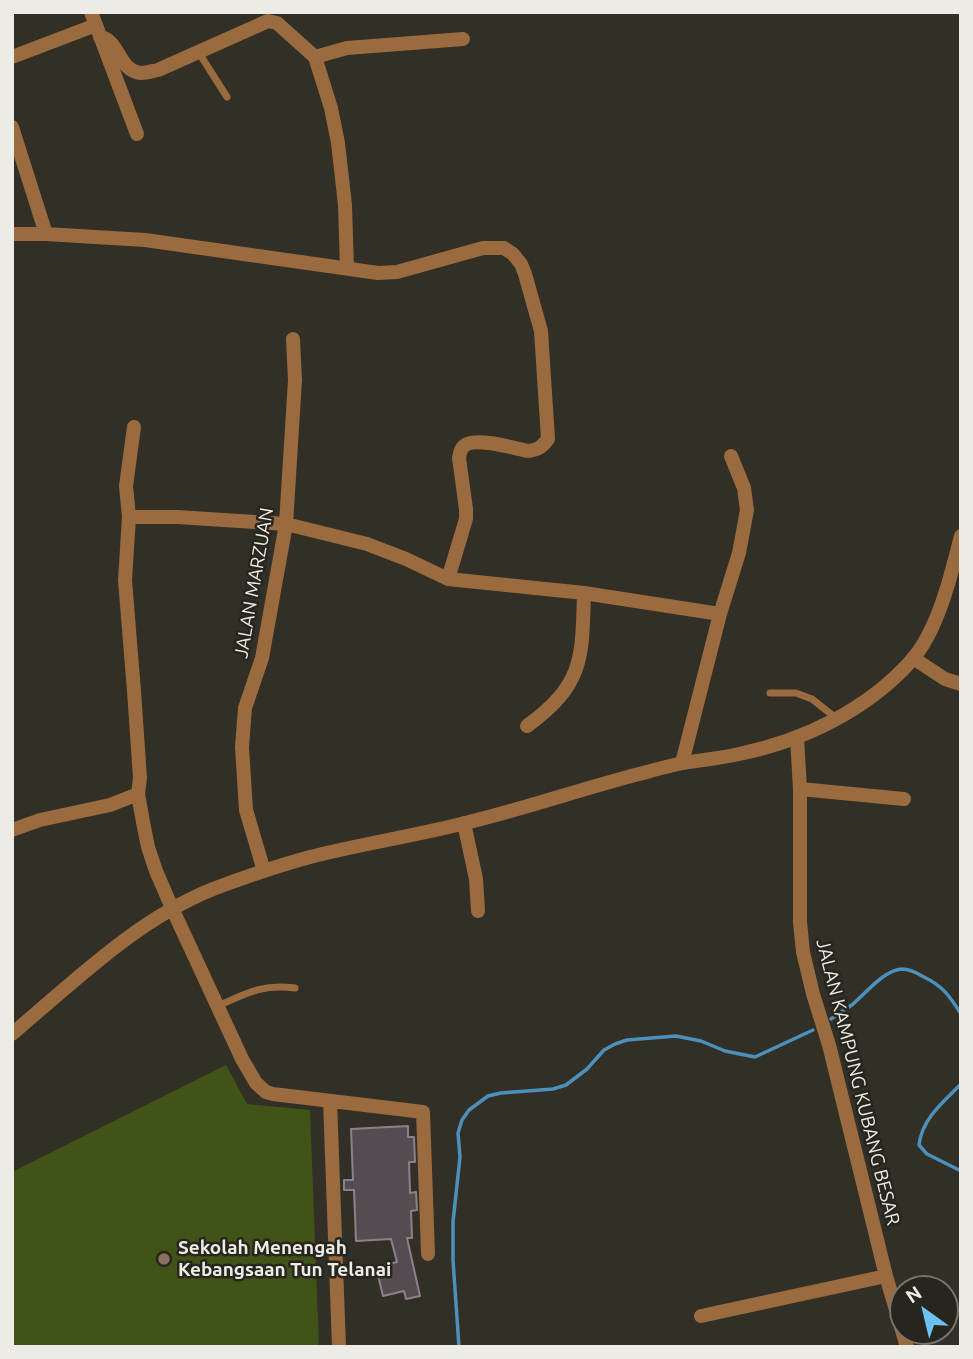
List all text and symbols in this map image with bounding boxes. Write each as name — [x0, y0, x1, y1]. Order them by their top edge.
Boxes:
street label: JALAN MARZUAN — [230, 506, 278, 660]
street label: JALAN KAMPUNG KUBANG BESAR — [811, 936, 905, 1228]
place label: Sekolah Menengah Kebangsaan Tun Telanai — [178, 1237, 391, 1281]
marker: Sekolah Menengah Kebangsaan Tun Telanai — [156, 1251, 172, 1267]
north arrow — [889, 1275, 959, 1345]
text: N — [901, 1281, 925, 1307]

